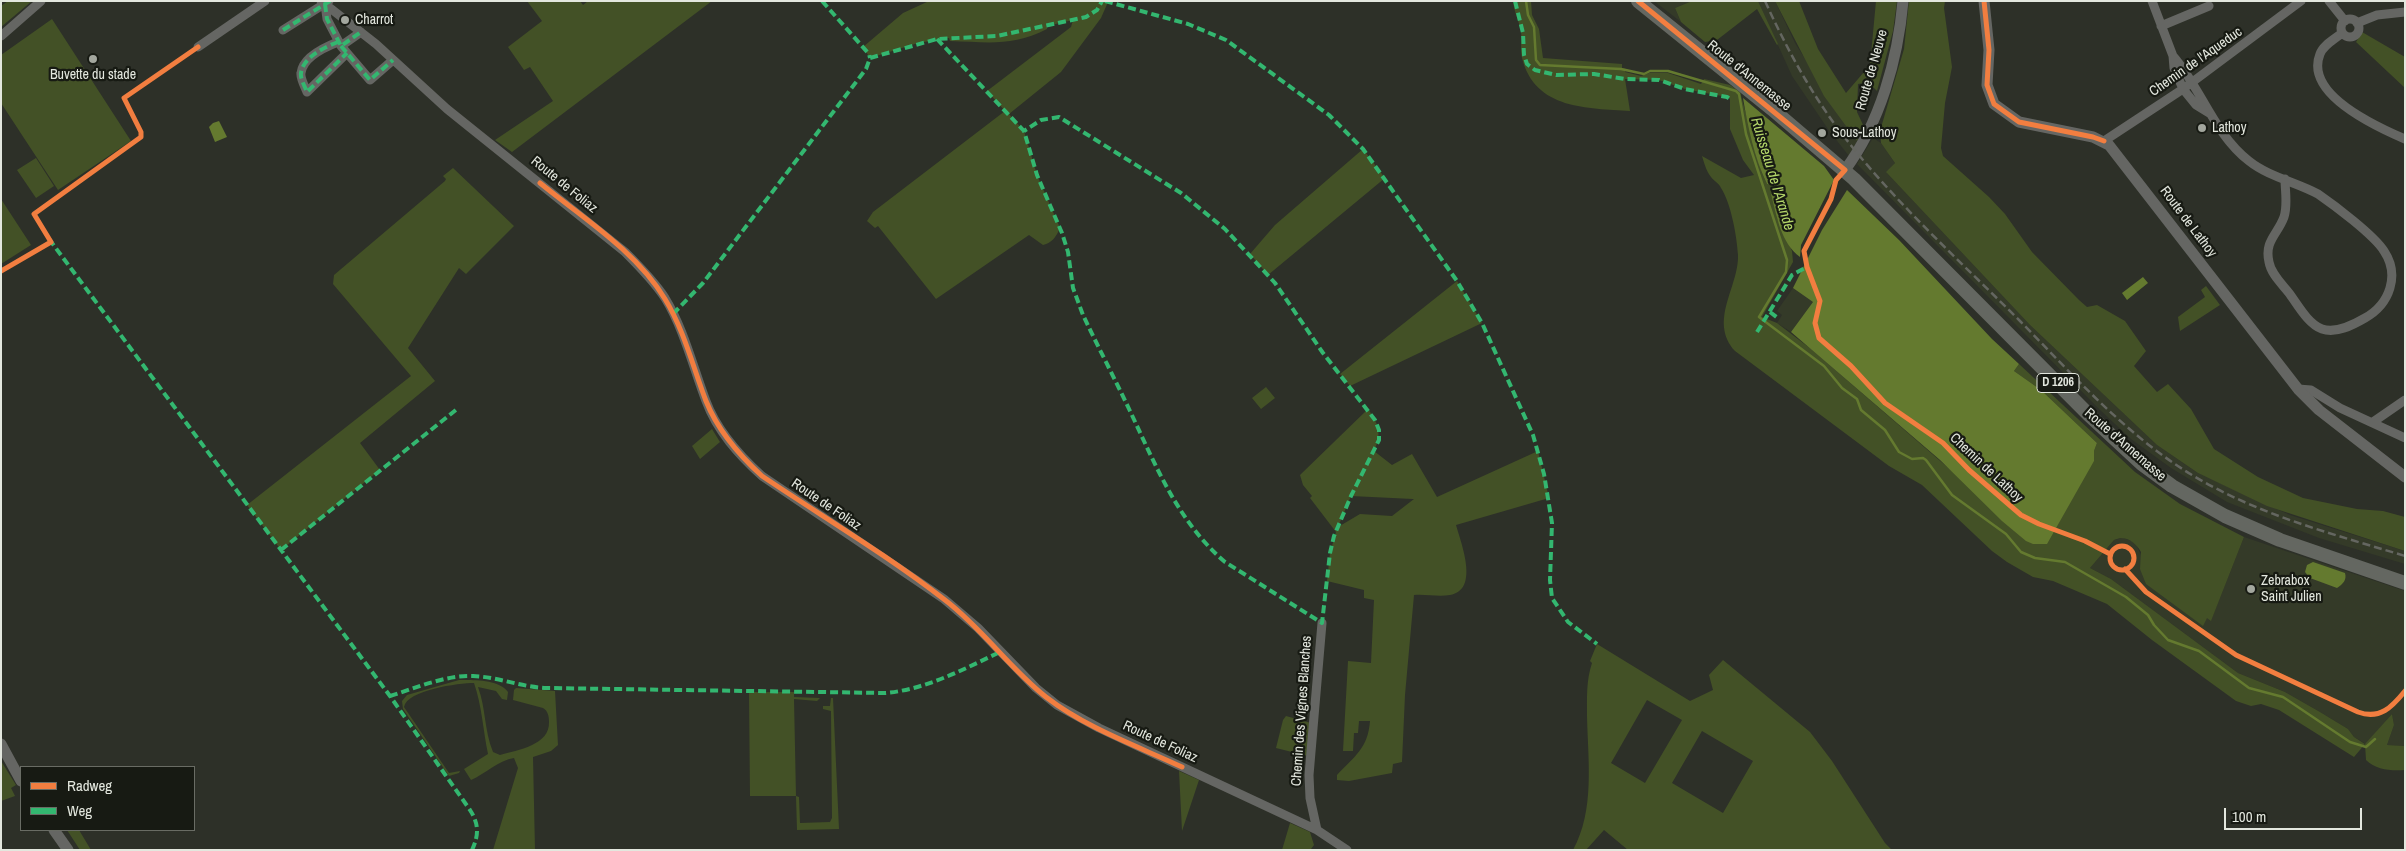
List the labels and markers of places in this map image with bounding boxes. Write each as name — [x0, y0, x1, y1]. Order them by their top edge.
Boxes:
place label: Charrot — [355, 12, 393, 28]
marker: Charrot — [339, 14, 351, 26]
marker: Buvette du stade — [87, 53, 99, 65]
place label: Buvette du stade — [50, 67, 136, 83]
place label: Lathoy — [2212, 120, 2246, 136]
marker: Lathoy — [2196, 122, 2208, 134]
place label: Sous-Lathoy — [1832, 125, 1896, 141]
marker: Sous-Lathoy — [1816, 127, 1828, 139]
place label: Zebrabox Saint Julien — [2261, 573, 2322, 606]
marker: Zebrabox Saint Julien — [2245, 583, 2257, 595]

